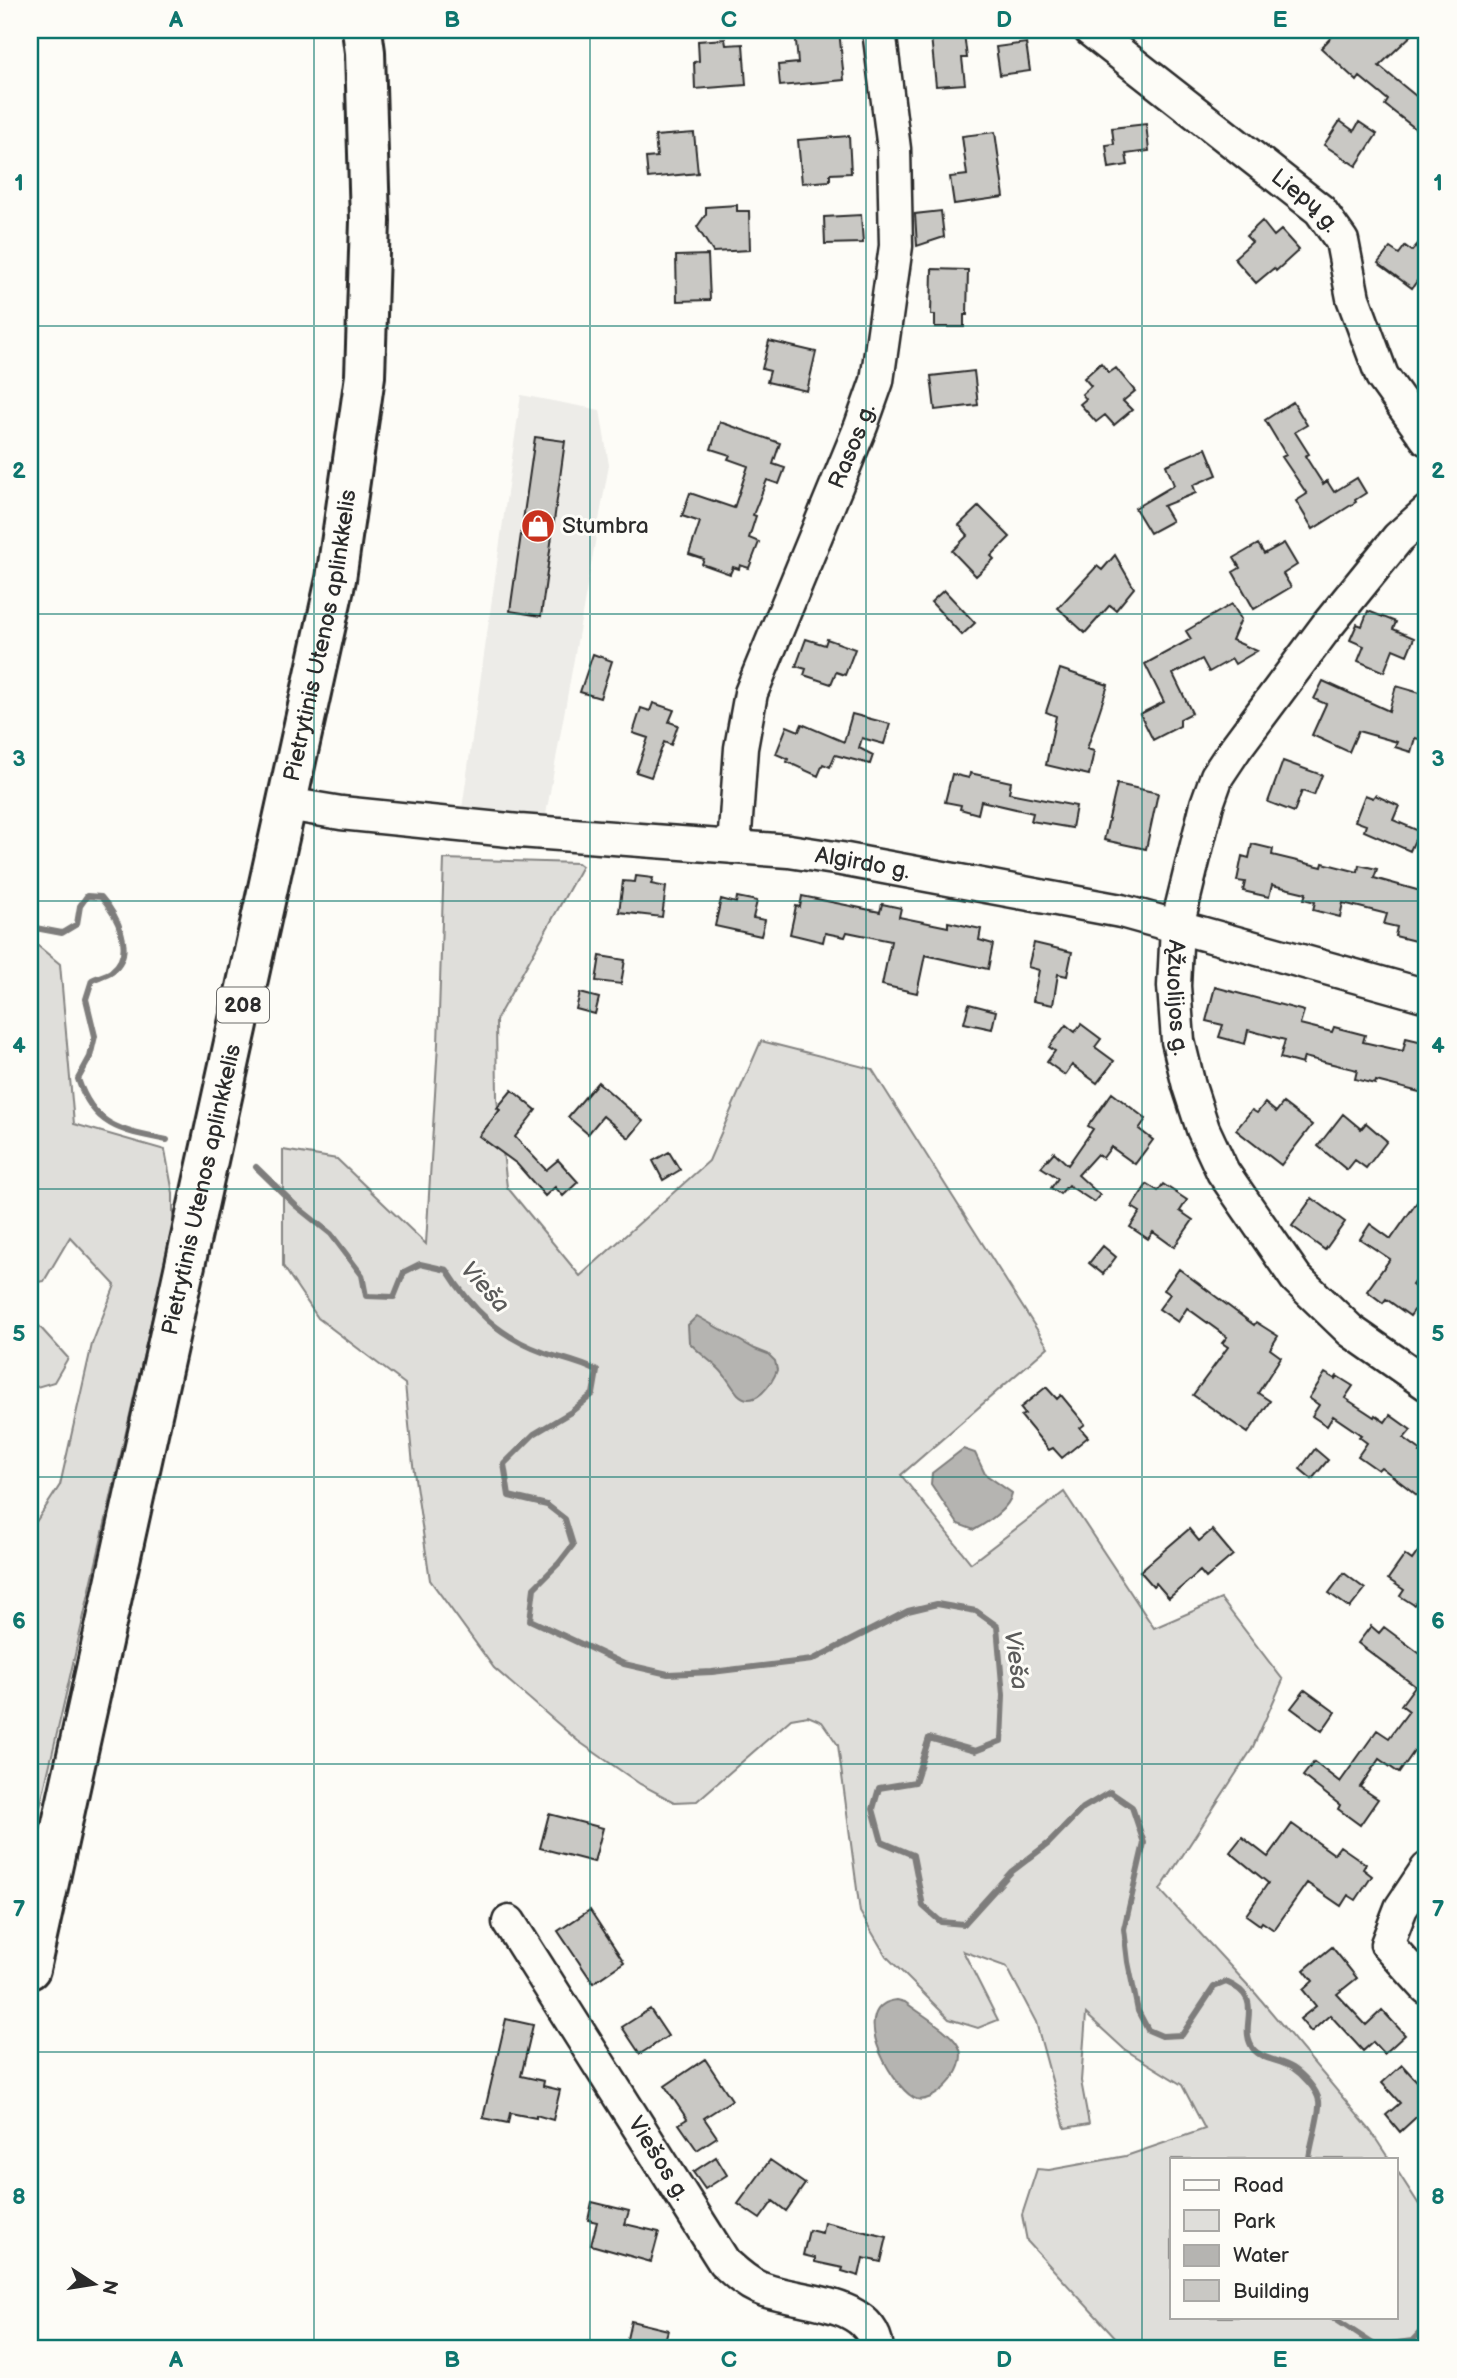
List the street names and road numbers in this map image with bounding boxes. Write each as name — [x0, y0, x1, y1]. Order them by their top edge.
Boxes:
street label: Liepų g. — [1265, 163, 1346, 238]
street label: Rasos g. — [823, 400, 882, 493]
street label: Pietrytinis Utenos aplinkkelis — [278, 488, 363, 784]
street label: Algirdo g. — [813, 841, 912, 886]
street label: Ąžuolijos g. — [1160, 939, 1195, 1058]
road number: 208 — [217, 988, 269, 1023]
street label: Pietrytinis Utenos aplinkkelis — [156, 1042, 247, 1338]
street label: Viešos g. — [622, 2111, 696, 2206]

